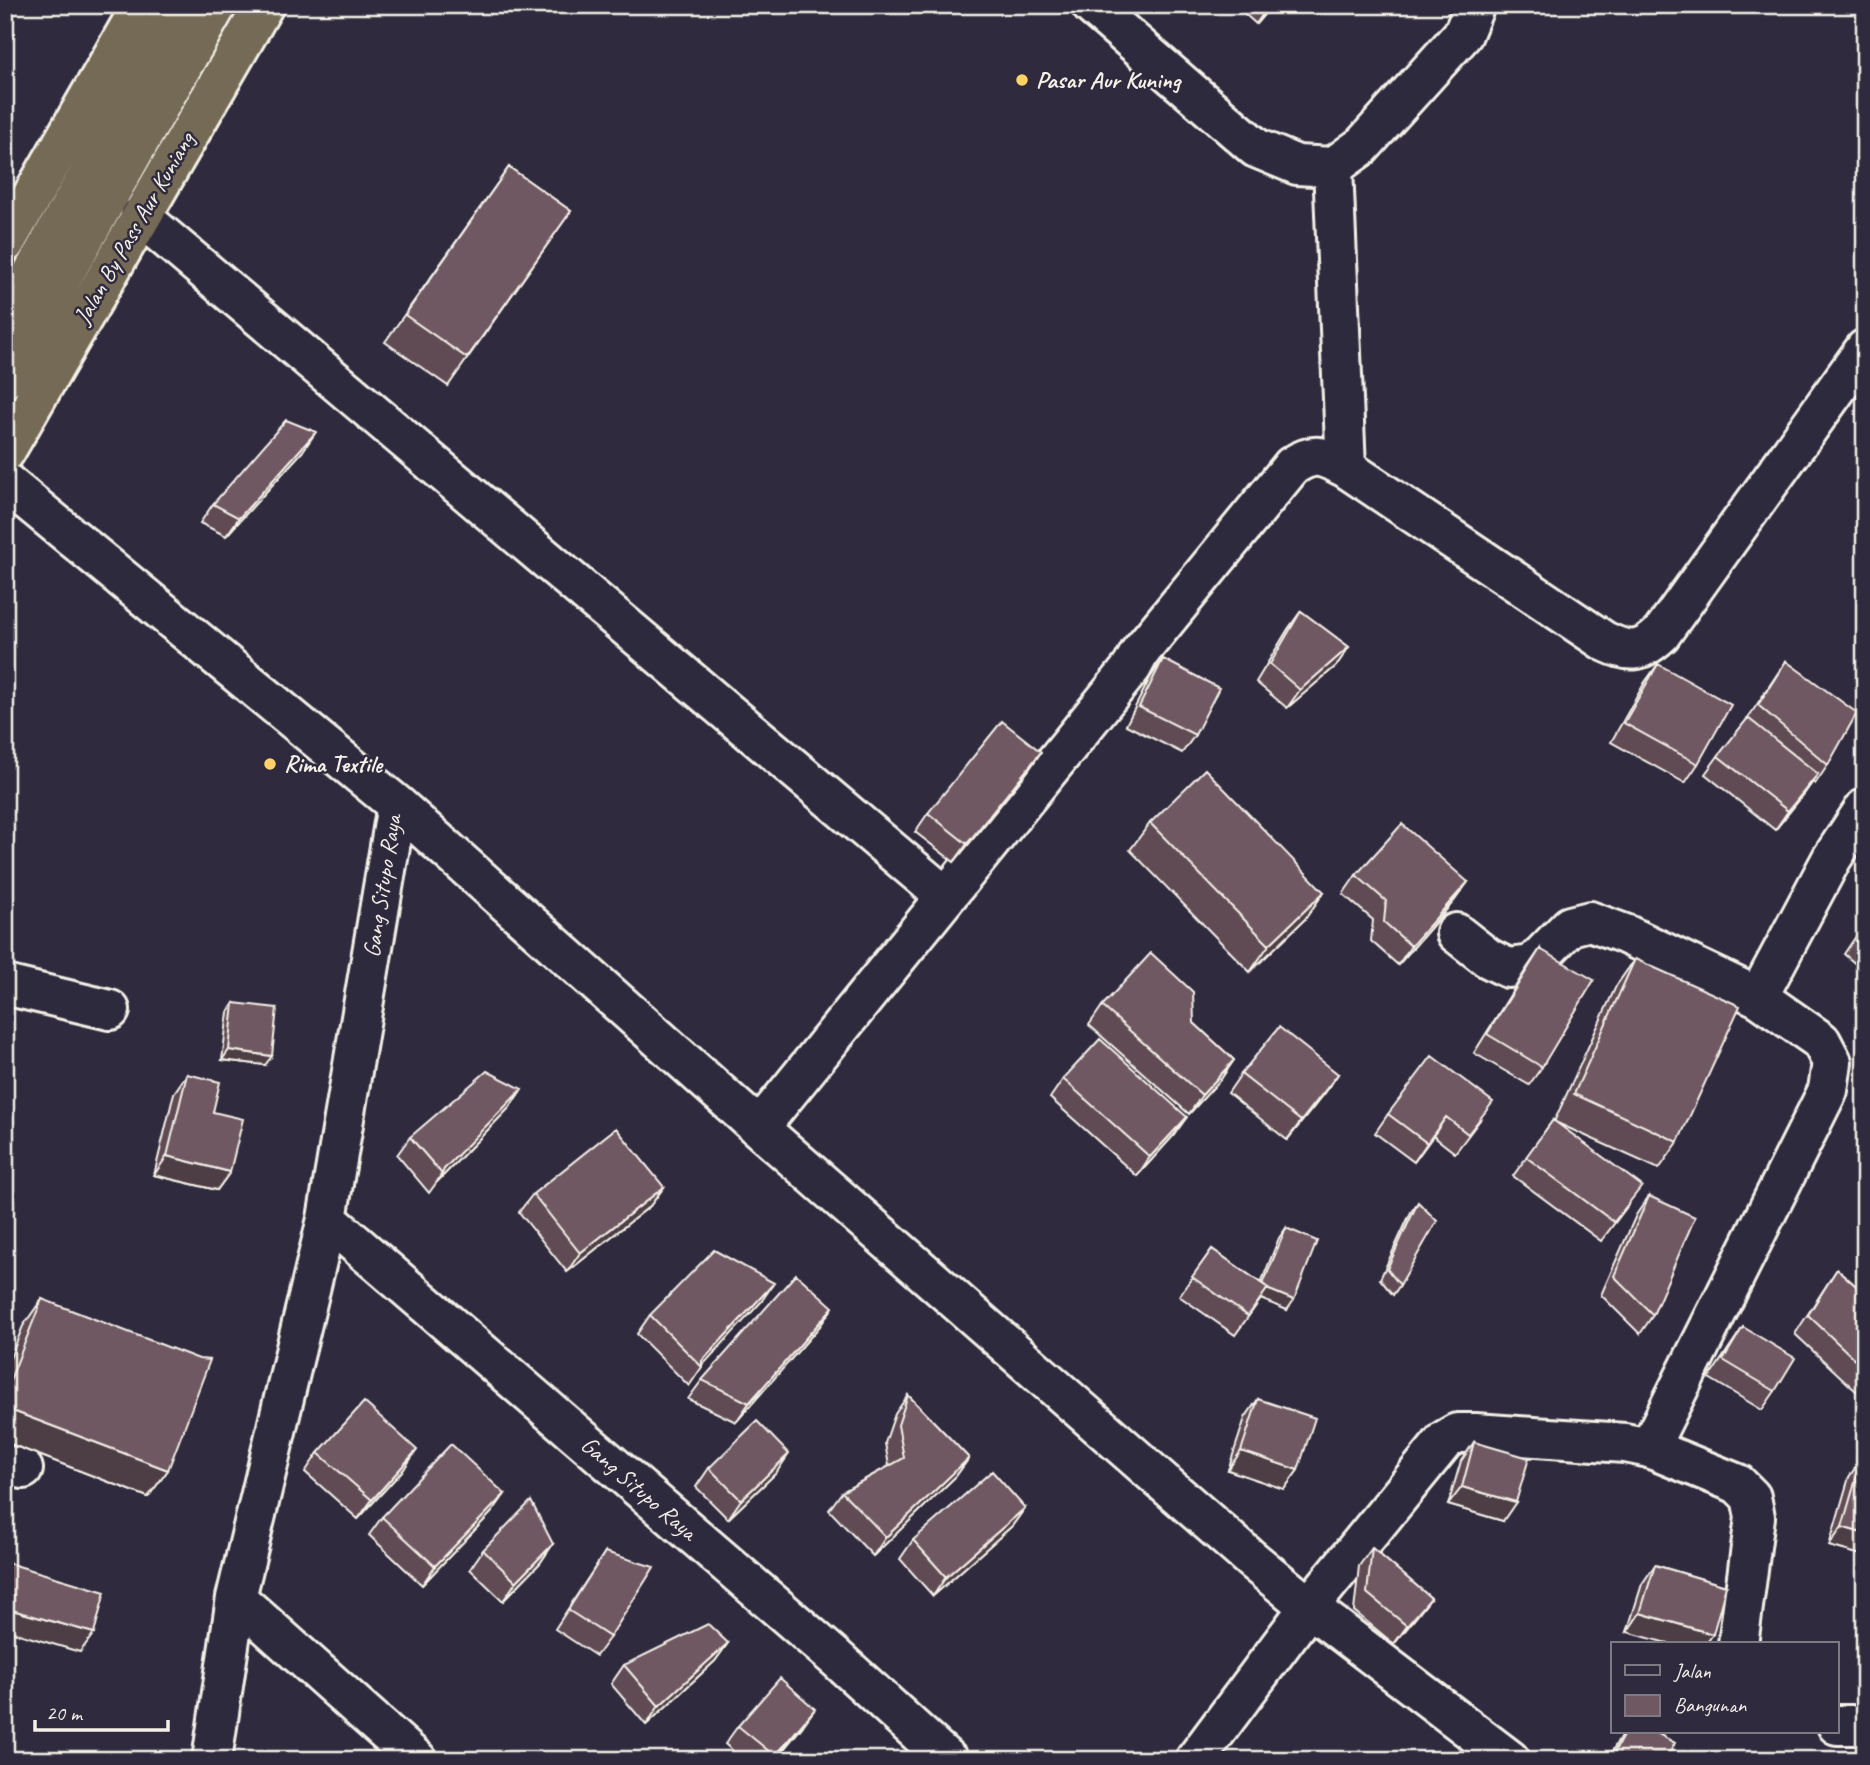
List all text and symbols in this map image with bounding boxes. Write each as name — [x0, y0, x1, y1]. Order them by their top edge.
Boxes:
place label: Pasar Aur Kuning — [1036, 65, 1183, 95]
marker: Pasar Aur Kuning — [1014, 72, 1030, 88]
street label: Jalan By Pass Aur Kuniang — [66, 126, 202, 330]
place label: Rima Textile — [284, 749, 384, 779]
marker: Rima Textile — [262, 756, 278, 772]
street label: Gang Situpo Raya — [356, 810, 408, 959]
street label: Gang Situpo Raya — [575, 1429, 705, 1548]
legend — [1611, 1642, 1839, 1734]
text: Jalan — [1673, 1658, 1711, 1684]
scale bar — [35, 1688, 168, 1732]
text: Bangunan — [1674, 1692, 1747, 1718]
text: 20 m — [46, 1700, 84, 1726]

